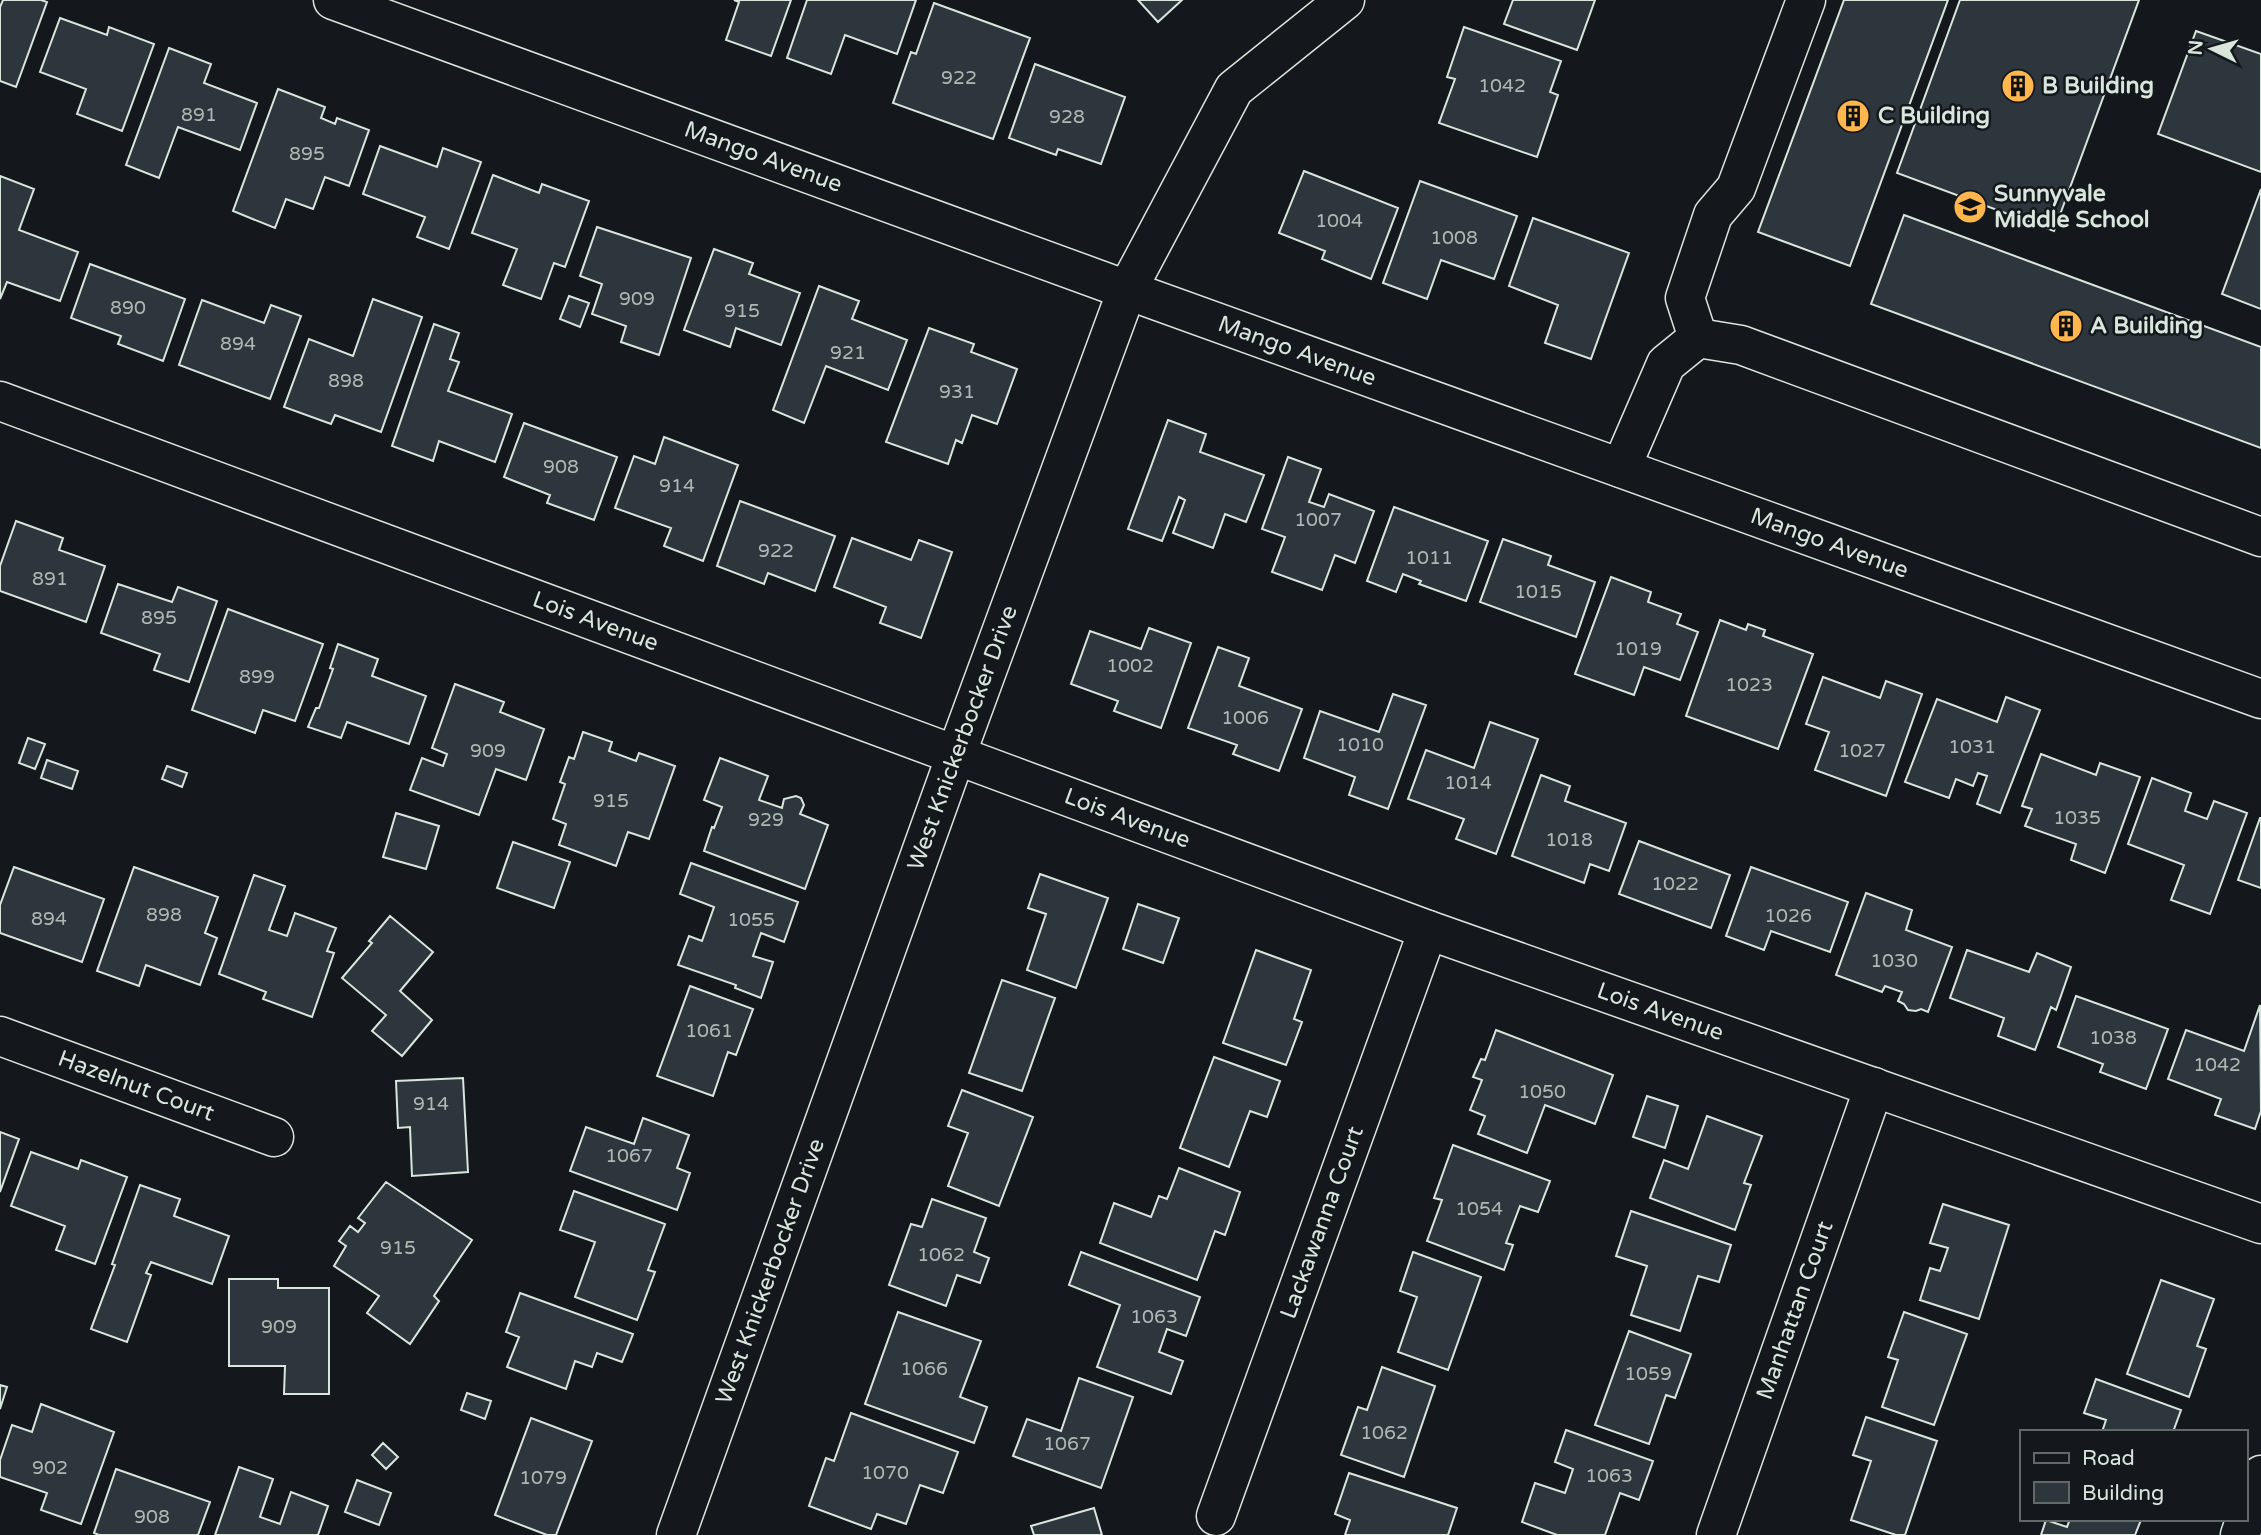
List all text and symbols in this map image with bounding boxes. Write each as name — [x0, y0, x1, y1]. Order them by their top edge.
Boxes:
north arrow — [2177, 14, 2247, 84]
text: N — [2184, 39, 2208, 56]
house number: 922 — [941, 67, 977, 89]
building icon: B Building — [1999, 67, 2037, 105]
place label: B Building — [2042, 72, 2154, 100]
house number: 1042 — [1478, 75, 1526, 97]
building icon: C Building — [1834, 97, 1872, 135]
place label: C Building — [1878, 102, 1990, 130]
house number: 891 — [181, 104, 217, 126]
house number: 928 — [1049, 106, 1085, 128]
street label: Mango Avenue — [680, 115, 846, 199]
house number: 895 — [289, 143, 325, 165]
place label: Sunnyvale Middle School — [1994, 180, 2150, 234]
school or university icon: Sunnyvale Middle School — [1951, 188, 1989, 226]
house number: 1004 — [1315, 210, 1363, 232]
house number: 1008 — [1430, 227, 1478, 249]
house number: 909 — [619, 288, 655, 310]
house number: 890 — [110, 297, 146, 319]
house number: 915 — [724, 300, 760, 322]
building icon: A Building — [2047, 307, 2085, 345]
street label: Mango Avenue — [1214, 310, 1380, 393]
place label: A Building — [2090, 312, 2203, 340]
house number: 894 — [220, 333, 256, 355]
house number: 921 — [830, 342, 866, 364]
house number: 898 — [328, 370, 364, 392]
house number: 931 — [939, 381, 975, 403]
house number: 908 — [543, 456, 579, 478]
house number: 914 — [659, 475, 695, 497]
street label: Mango Avenue — [1747, 502, 1912, 585]
house number: 1007 — [1294, 509, 1342, 531]
house number: 922 — [758, 540, 794, 562]
house number: 1011 — [1405, 547, 1453, 569]
house number: 891 — [32, 568, 68, 590]
house number: 1015 — [1514, 581, 1562, 603]
street label: Lois Avenue — [529, 585, 662, 658]
street label: West Knickerbocker Drive — [902, 602, 1024, 874]
house number: 895 — [141, 607, 177, 629]
house number: 1019 — [1614, 638, 1662, 660]
house number: 1002 — [1106, 655, 1154, 677]
house number: 899 — [239, 666, 275, 688]
house number: 1023 — [1725, 674, 1773, 696]
house number: 1006 — [1221, 707, 1269, 729]
house number: 1010 — [1336, 734, 1384, 756]
house number: 1031 — [1948, 736, 1996, 758]
house number: 909 — [470, 740, 506, 762]
house number: 1027 — [1838, 740, 1886, 762]
house number: 1014 — [1444, 772, 1492, 794]
street label: Lois Avenue — [1060, 782, 1194, 855]
house number: 915 — [593, 790, 629, 812]
house number: 1035 — [2053, 807, 2101, 829]
house number: 929 — [748, 809, 784, 831]
house number: 1018 — [1545, 829, 1593, 851]
house number: 1022 — [1651, 873, 1699, 895]
house number: 898 — [146, 904, 182, 926]
house number: 1026 — [1764, 905, 1812, 927]
house number: 894 — [31, 908, 67, 930]
house number: 1055 — [727, 909, 775, 931]
house number: 1030 — [1870, 950, 1918, 972]
street label: Lois Avenue — [1593, 977, 1727, 1047]
house number: 1061 — [685, 1020, 733, 1042]
house number: 1038 — [2089, 1027, 2137, 1049]
street label: Hazelnut Court — [54, 1045, 218, 1128]
house number: 1042 — [2193, 1054, 2241, 1076]
house number: 1050 — [1518, 1081, 1566, 1103]
house number: 914 — [413, 1093, 449, 1115]
street label: Lackawanna Court — [1274, 1122, 1370, 1323]
street label: West Knickerbocker Drive — [710, 1135, 831, 1408]
house number: 1067 — [605, 1145, 653, 1167]
house number: 1054 — [1455, 1198, 1503, 1220]
street label: Manhattan Court — [1751, 1217, 1840, 1404]
house number: 915 — [380, 1237, 416, 1259]
house number: 1062 — [917, 1244, 965, 1266]
house number: 1063 — [1130, 1306, 1178, 1328]
house number: 909 — [261, 1316, 297, 1338]
house number: 1066 — [900, 1358, 948, 1380]
house number: 1059 — [1624, 1363, 1672, 1385]
house number: 1062 — [1360, 1422, 1408, 1444]
legend — [2020, 1430, 2247, 1521]
house number: 1067 — [1043, 1433, 1091, 1455]
text: Road — [2082, 1446, 2135, 1471]
house number: 902 — [32, 1457, 68, 1479]
house number: 1070 — [861, 1462, 909, 1484]
house number: 1063 — [1585, 1465, 1633, 1487]
house number: 1079 — [519, 1467, 567, 1489]
text: Building — [2082, 1481, 2164, 1506]
house number: 908 — [134, 1506, 170, 1528]

